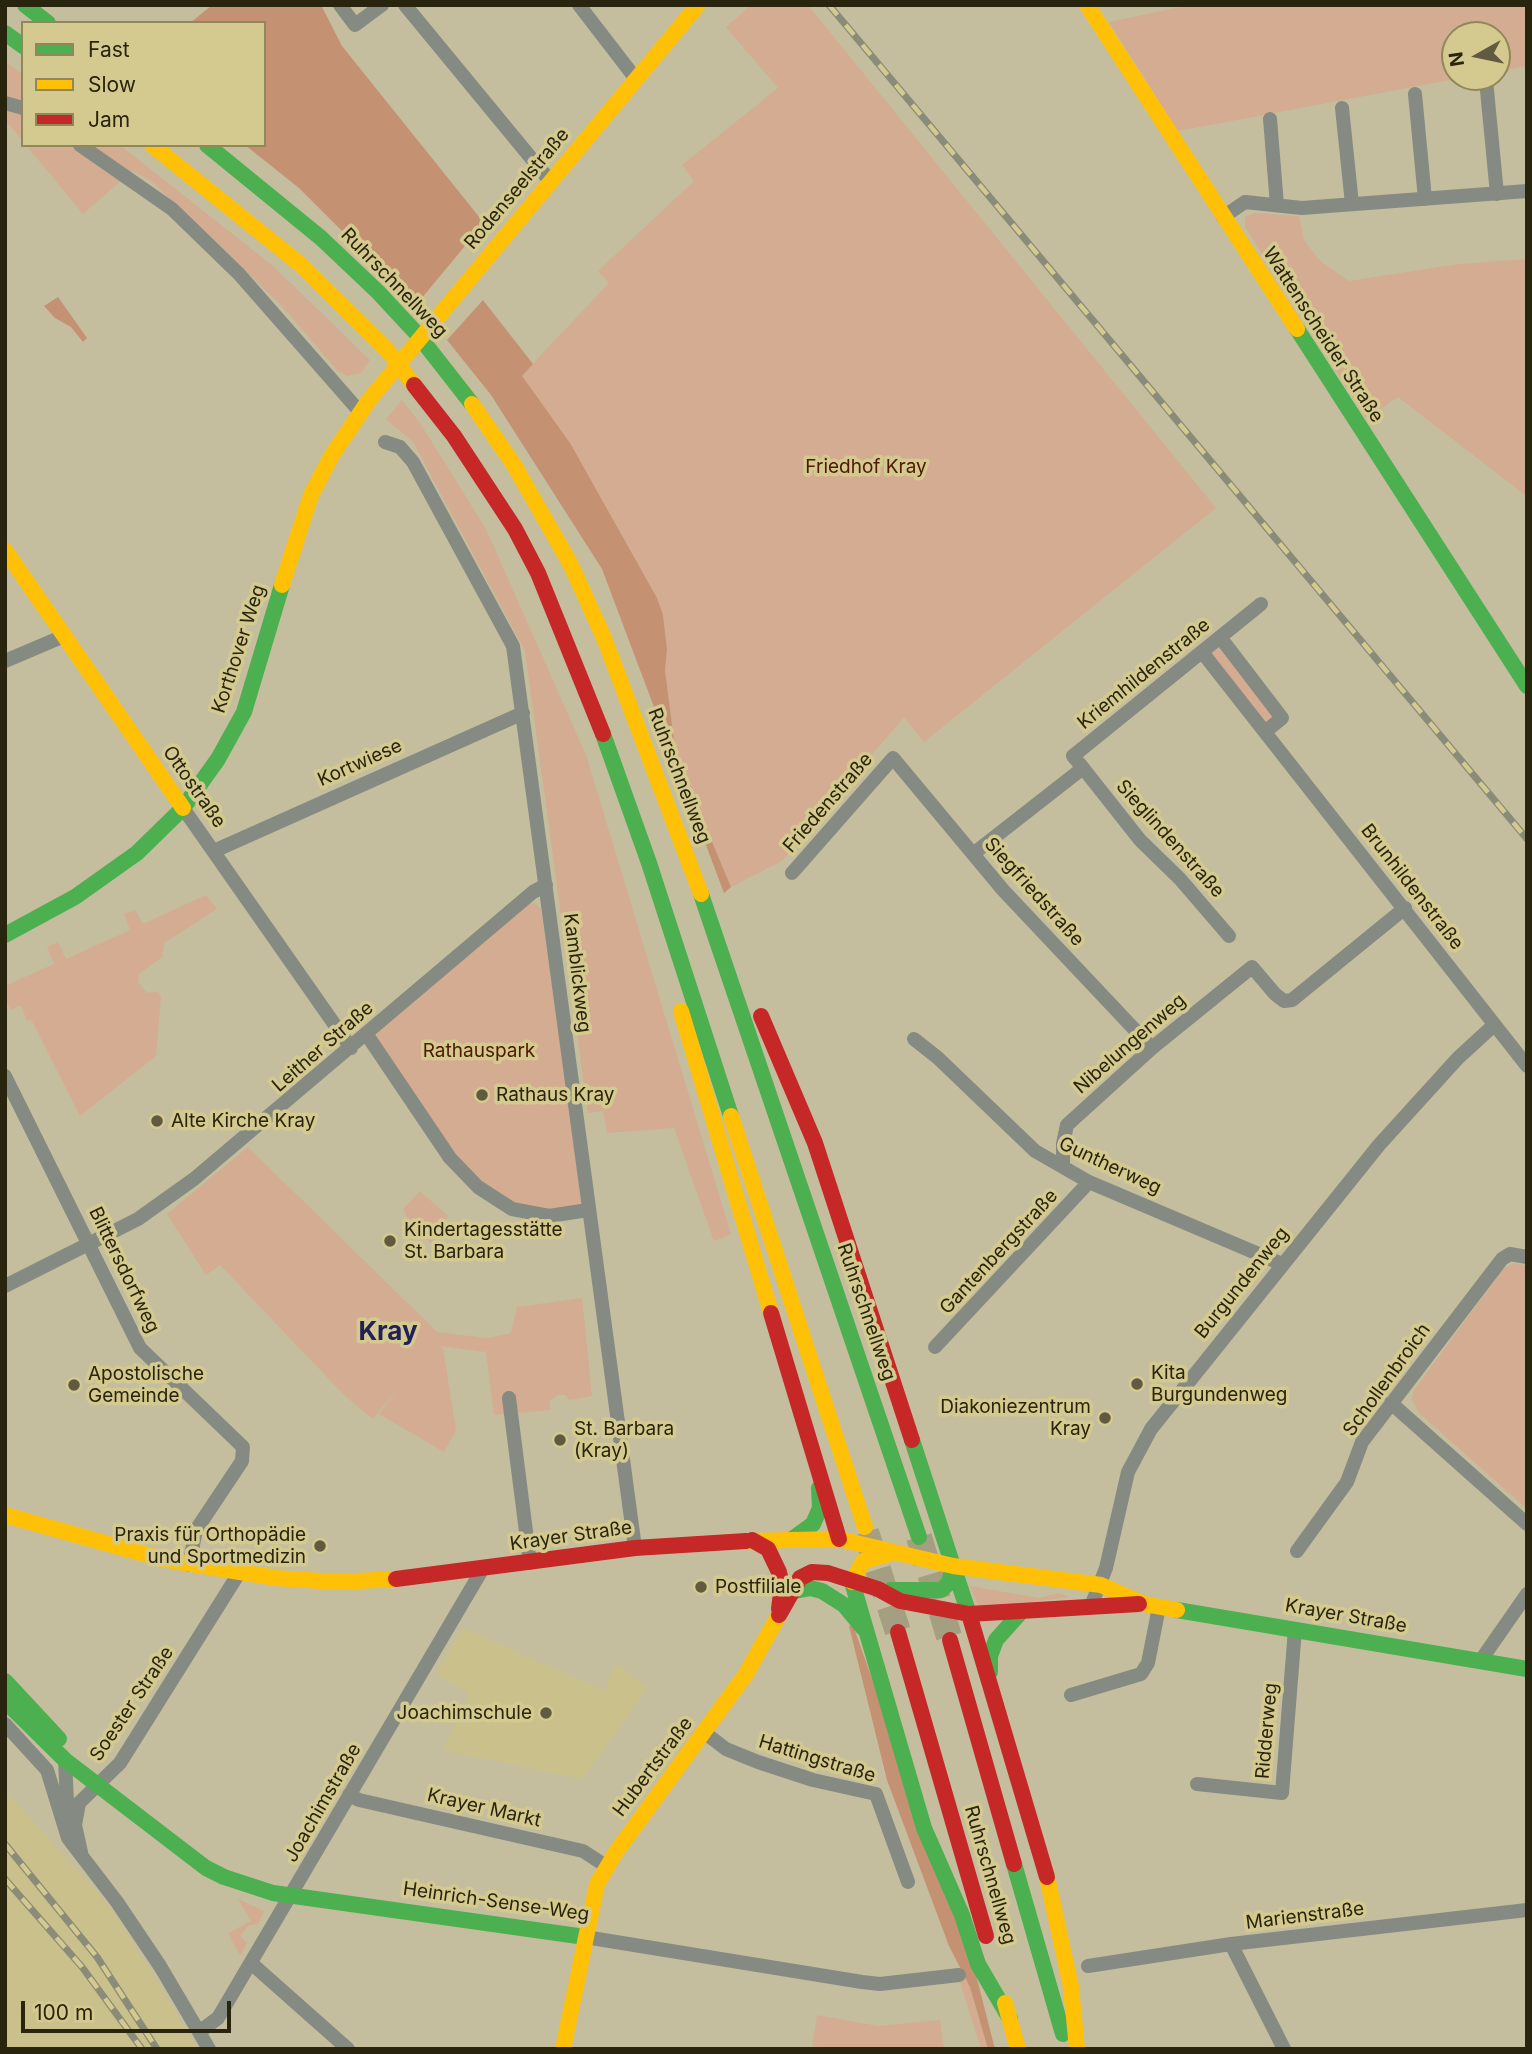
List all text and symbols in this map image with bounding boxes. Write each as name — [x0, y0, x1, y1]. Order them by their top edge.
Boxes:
legend — [21, 21, 266, 147]
north arrow — [1441, 21, 1511, 91]
text: Fast — [88, 37, 130, 62]
text: N — [1444, 50, 1469, 68]
text: Slow — [88, 72, 136, 97]
text: Jam — [88, 107, 130, 132]
street label: Rodenseelstraße — [460, 124, 574, 254]
street label: Ruhrschnellweg — [336, 224, 452, 342]
street label: Wattenscheider Straße — [1258, 243, 1388, 427]
park label: Friedhof Kray — [805, 456, 927, 478]
street label: Korthover Weg — [208, 582, 270, 716]
street label: Kriemhildenstraße — [1073, 614, 1215, 734]
street label: Ruhrschnellweg — [643, 705, 715, 847]
street label: Kortwiese — [314, 734, 406, 792]
street label: Ottostraße — [158, 742, 230, 832]
street label: Friedenstraße — [779, 749, 877, 857]
street label: Sieglindenstraße — [1111, 775, 1229, 903]
street label: Brunhildenstraße — [1356, 820, 1468, 954]
street label: Siegfriedstraße — [979, 833, 1089, 951]
street label: Kamblickweg — [558, 912, 596, 1034]
street label: Nibelungenweg — [1069, 989, 1191, 1099]
street label: Leither Straße — [268, 997, 378, 1097]
park label: Rathauspark — [423, 1040, 535, 1062]
place label: Rathaus Kray — [496, 1084, 615, 1106]
marker: Rathaus Kray — [474, 1087, 490, 1103]
place label: Alte Kirche Kray — [171, 1110, 315, 1132]
marker: Alte Kirche Kray — [149, 1113, 165, 1129]
street label: Guntherweg — [1055, 1132, 1165, 1200]
street label: Gantenbergstraße — [935, 1185, 1063, 1319]
street label: Blittersdorfweg — [84, 1203, 164, 1337]
place label: Kindertagesstätte St. Barbara — [404, 1219, 563, 1263]
street label: Burgundenweg — [1190, 1223, 1294, 1343]
marker: Kindertagesstätte St. Barbara — [382, 1233, 398, 1249]
street label: Ruhrschnellweg — [832, 1240, 900, 1384]
district label: Kray — [358, 1316, 418, 1348]
street label: Schollenbroich — [1338, 1319, 1436, 1441]
place label: Kita Burgundenweg — [1151, 1362, 1287, 1406]
place label: Apostolische Gemeinde — [88, 1363, 204, 1407]
marker: Kita Burgundenweg — [1129, 1376, 1145, 1392]
marker: Apostolische Gemeinde — [66, 1377, 82, 1393]
place label: Diakoniezentrum Kray — [940, 1396, 1091, 1440]
marker: Diakoniezentrum Kray — [1097, 1410, 1113, 1426]
place label: St. Barbara (Kray) — [574, 1418, 674, 1462]
marker: St. Barbara (Kray) — [552, 1432, 568, 1448]
street label: Krayer Straße — [508, 1516, 634, 1556]
place label: Praxis für Orthopädie und Sportmedizin — [114, 1524, 306, 1568]
marker: Praxis für Orthopädie und Sportmedizin — [312, 1538, 328, 1554]
place label: Postfiliale — [715, 1576, 801, 1598]
marker: Postfiliale — [693, 1579, 709, 1595]
street label: Krayer Straße — [1283, 1594, 1409, 1638]
street label: Soester Straße — [85, 1642, 179, 1766]
street label: Ridderweg — [1251, 1682, 1283, 1780]
place label: Joachimschule — [397, 1702, 532, 1724]
marker: Joachimschule — [538, 1705, 554, 1721]
street label: Hubertstraße — [608, 1713, 698, 1821]
street label: Hattingstraße — [756, 1730, 878, 1788]
street label: Joachimstraße — [280, 1740, 366, 1866]
street label: Krayer Markt — [425, 1784, 543, 1832]
street label: Ruhrschnellweg — [959, 1803, 1021, 1947]
street label: Heinrich-Sense-Weg — [401, 1878, 591, 1926]
street label: Marienstraße — [1245, 1897, 1365, 1935]
scale bar — [24, 1988, 234, 2032]
text: 100 m — [34, 2000, 93, 2025]

